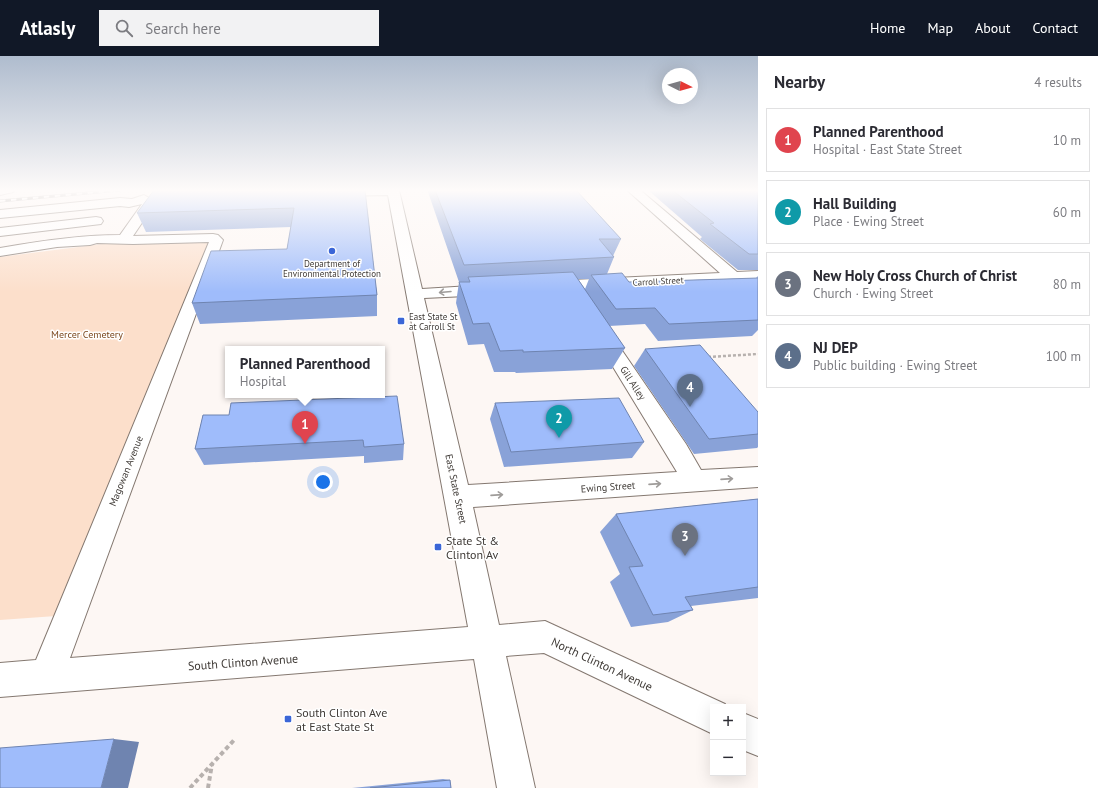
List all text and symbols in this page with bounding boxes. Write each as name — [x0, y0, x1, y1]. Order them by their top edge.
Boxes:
search box — [99, 10, 379, 46]
text: Atlasly — [20, 16, 75, 40]
icon: search — [113, 17, 135, 39]
text: Search here — [145, 19, 221, 38]
text: Home — [870, 19, 905, 37]
text: Map — [927, 19, 953, 37]
text: About — [975, 19, 1011, 37]
text: Contact — [1033, 19, 1078, 37]
north arrow — [662, 68, 698, 104]
text: Nearby — [774, 71, 825, 93]
text: 4 results — [1034, 74, 1082, 91]
text: Planned Parenthood — [813, 122, 944, 141]
text: 1 — [784, 132, 792, 149]
text: 10 m — [1053, 132, 1081, 149]
text: Hospital · East State Street — [813, 141, 962, 158]
text: Hall Building — [813, 194, 897, 213]
text: 2 — [784, 204, 792, 221]
text: 60 m — [1053, 204, 1081, 221]
text: Place · Ewing Street — [813, 213, 924, 230]
marker: Department of Environmental Protection — [327, 246, 337, 256]
place label: Department of Environmental Protection — [283, 258, 381, 279]
text: New Holy Cross Church of Christ — [813, 266, 1017, 285]
street label: Carroll Street — [632, 274, 684, 288]
text: 3 — [784, 276, 792, 293]
text: 80 m — [1053, 276, 1081, 293]
text: Church · Ewing Street — [813, 285, 933, 302]
one-way arrow — [439, 289, 452, 296]
place label: East State St at Carroll St — [409, 311, 458, 332]
marker: East State St at Carroll St — [396, 316, 406, 326]
park label: Mercer Cemetery — [51, 328, 123, 341]
text: NJ DEP — [813, 338, 858, 357]
popup — [225, 346, 385, 398]
text: 4 — [784, 348, 792, 365]
text: 100 m — [1046, 348, 1081, 365]
text: Planned Parenthood — [240, 354, 370, 373]
text: Public building · Ewing Street — [813, 357, 977, 374]
street label: Gill Alley — [617, 363, 649, 403]
text: Hospital — [240, 373, 286, 390]
pin: 4 — [677, 374, 703, 407]
pin: 2 — [546, 405, 572, 438]
pin: 1 — [292, 411, 318, 444]
street label: Magowan Avenue — [106, 434, 146, 508]
street label: East State Street — [442, 453, 470, 526]
your location — [313, 472, 333, 492]
one-way arrow — [720, 476, 733, 483]
street label: Ewing Street — [580, 479, 636, 495]
one-way arrow — [648, 481, 661, 488]
one-way arrow — [490, 491, 503, 498]
pin: 3 — [672, 523, 698, 556]
place label: State St & Clinton Av — [446, 533, 499, 562]
marker: State St & Clinton Av — [433, 542, 443, 552]
street label: North Clinton Avenue — [549, 634, 655, 694]
street label: South Clinton Avenue — [187, 651, 299, 673]
map controls — [710, 704, 746, 776]
button: + — [710, 704, 746, 740]
place label: South Clinton Ave at East State St — [296, 705, 387, 734]
marker: South Clinton Ave at East State St — [283, 714, 293, 724]
button: − — [710, 740, 746, 776]

